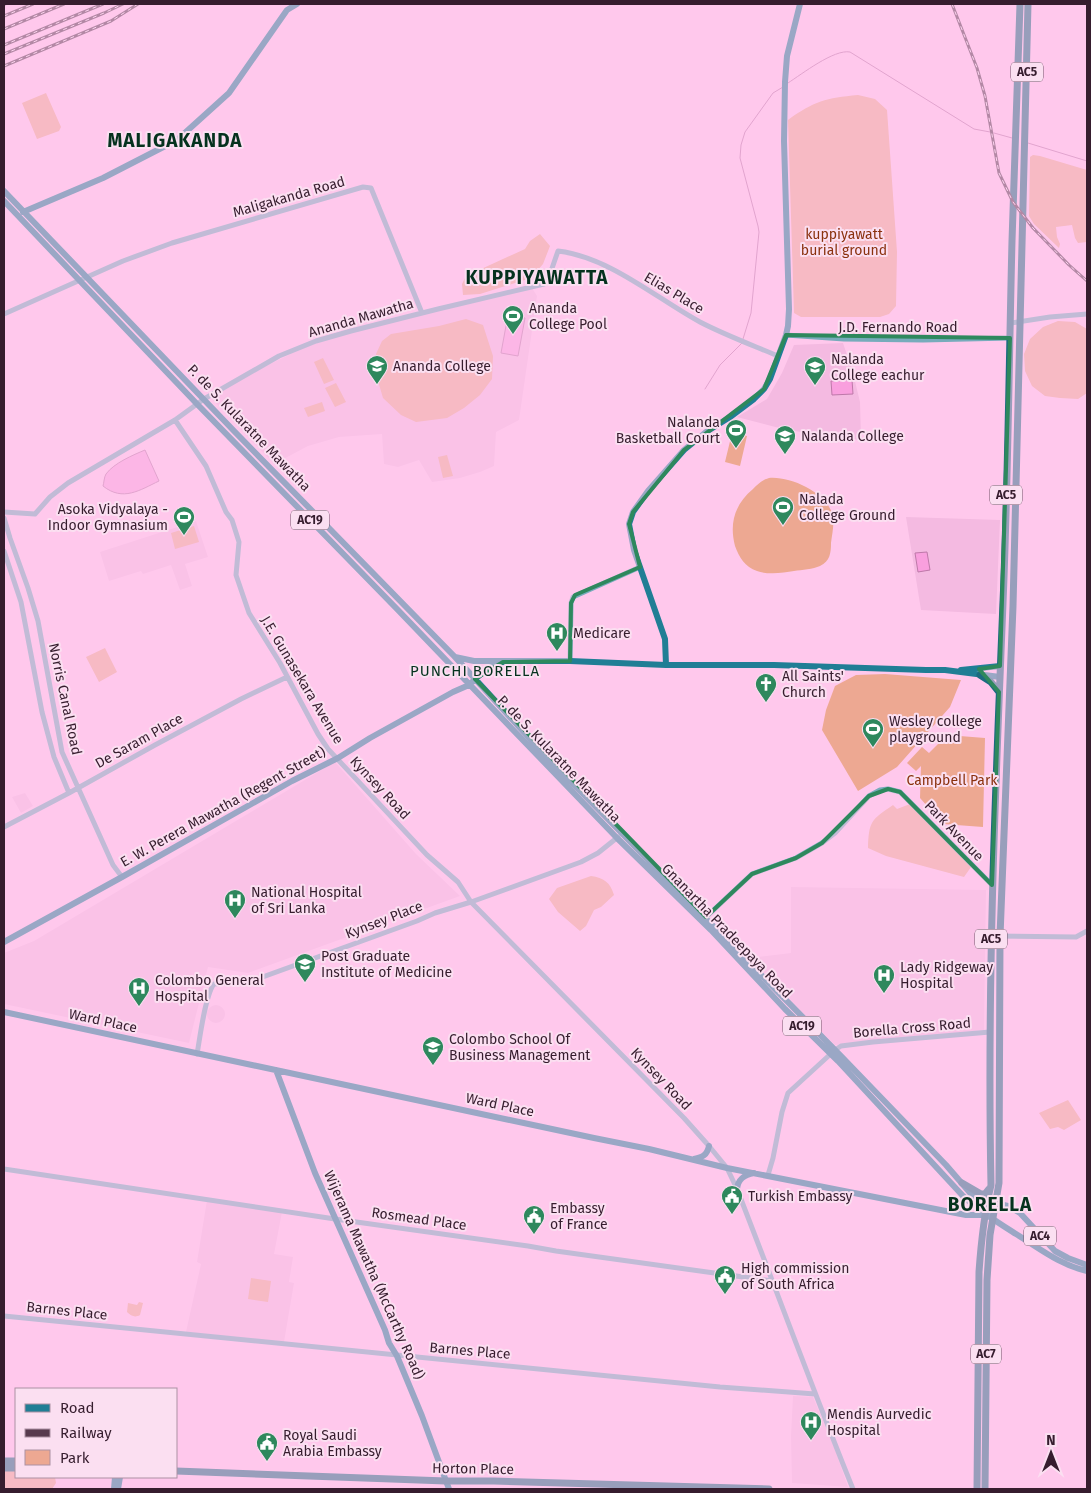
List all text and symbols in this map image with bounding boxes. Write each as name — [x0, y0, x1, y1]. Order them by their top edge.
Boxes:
road number: AC5 — [1011, 62, 1043, 82]
district label: MALIGAKANDA — [107, 129, 243, 152]
street label: Maligakanda Road — [231, 173, 347, 221]
park label: kuppiyawatt burial ground — [801, 226, 887, 259]
district label: KUPPIYAWATTA — [465, 266, 609, 289]
street label: Elias Place — [641, 268, 707, 318]
street label: Ananda Mawatha — [306, 295, 416, 341]
place label: Ananda College Pool — [529, 300, 607, 333]
sports icon: Ananda College Pool — [501, 304, 525, 335]
street label: J.D. Fernando Road — [838, 319, 958, 336]
place label: Nalanda College eachur — [831, 351, 925, 384]
school or university icon: Ananda College — [365, 354, 389, 385]
school or university icon: Nalanda College eachur — [803, 355, 827, 386]
place label: Ananda College — [393, 358, 491, 375]
street label: P. de S. Kularatne Mawatha — [184, 361, 314, 495]
place label: Nalanda Basketball Court — [616, 414, 721, 447]
sports icon: Nalanda Basketball Court — [724, 418, 748, 449]
school or university icon: Nalanda College — [773, 424, 797, 455]
place label: Nalanda College — [801, 428, 904, 445]
road number: AC5 — [990, 486, 1022, 504]
place label: Nalada College Ground — [799, 491, 896, 524]
sports icon: Nalada College Ground — [771, 495, 795, 526]
place label: Asoka Vidyalaya - Indoor Gymnasium — [48, 501, 168, 534]
sports icon: Asoka Vidyalaya - Indoor Gymnasium — [172, 505, 196, 536]
road number: AC19 — [291, 510, 329, 530]
street label: J.E. Gunasekara Avenue — [257, 613, 347, 747]
hospital icon: Medicare — [545, 621, 569, 652]
place label: Medicare — [573, 625, 631, 642]
street label: Norris Canal Road — [45, 642, 85, 756]
district label: PUNCHI BORELLA — [410, 662, 540, 680]
place label: All Saints' Church — [782, 668, 844, 701]
church icon: All Saints' Church — [754, 672, 778, 703]
street label: P. de S. Kularatne Mawatha — [494, 692, 624, 826]
street label: De Saram Place — [92, 710, 186, 772]
place label: Wesley college playground — [889, 713, 982, 746]
sports icon: Wesley college playground — [861, 717, 885, 748]
street label: E. W. Perera Mawatha (Regent Street) — [117, 743, 329, 871]
street label: Kynsey Road — [346, 753, 414, 823]
park label: Campbell Park — [906, 772, 998, 789]
street label: Park Avenue — [921, 797, 987, 865]
street label: Gnanartha Pradeepaya Road — [658, 860, 796, 1002]
place label: National Hospital of Sri Lanka — [251, 884, 362, 917]
hospital icon: National Hospital of Sri Lanka — [223, 888, 247, 919]
street label: Kynsey Place — [343, 897, 425, 943]
road number: AC5 — [975, 930, 1007, 949]
place label: Post Graduate Institute of Medicine — [321, 948, 452, 981]
school or university icon: Post Graduate Institute of Medicine — [293, 952, 317, 983]
place label: Lady Ridgeway Hospital — [900, 959, 993, 992]
hospital icon: Lady Ridgeway Hospital — [872, 963, 896, 994]
place label: Colombo General Hospital — [155, 972, 264, 1005]
hospital icon: Colombo General Hospital — [127, 976, 151, 1007]
street label: Ward Place — [67, 1005, 139, 1037]
street label: Borella Cross Road — [852, 1014, 972, 1042]
road number: AC19 — [783, 1016, 821, 1036]
place label: Colombo School Of Business Management — [449, 1031, 591, 1064]
school or university icon: Colombo School Of Business Management — [421, 1035, 445, 1066]
street label: Kynsey Road — [627, 1044, 695, 1114]
street label: Ward Place — [464, 1089, 536, 1121]
street label: Wijerama Mawatha (McCarthy Road) — [320, 1168, 428, 1382]
public building icon: Turkish Embassy — [720, 1184, 744, 1215]
place label: Turkish Embassy — [748, 1188, 852, 1205]
district label: BORELLA — [948, 1193, 1032, 1216]
place label: Embassy of France — [550, 1200, 608, 1233]
street label: Rosmead Place — [370, 1204, 468, 1234]
public building icon: Embassy of France — [522, 1204, 546, 1235]
road number: AC4 — [1024, 1226, 1056, 1246]
place label: High commission of South Africa — [741, 1260, 849, 1293]
public building icon: High commission of South Africa — [713, 1264, 737, 1295]
street label: Barnes Place — [26, 1298, 108, 1324]
street label: Barnes Place — [429, 1339, 511, 1363]
road number: AC7 — [971, 1345, 1001, 1364]
legend — [15, 1388, 178, 1478]
text: Road — [60, 1399, 95, 1417]
place label: Mendis Aurvedic Hospital — [827, 1406, 932, 1439]
hospital icon: Mendis Aurvedic Hospital — [799, 1410, 823, 1441]
text: Railway — [60, 1424, 112, 1442]
place label: Royal Saudi Arabia Embassy — [283, 1427, 382, 1460]
north arrow — [1026, 1428, 1076, 1478]
public building icon: Royal Saudi Arabia Embassy — [255, 1431, 279, 1462]
text: N — [1046, 1432, 1056, 1449]
text: Park — [60, 1449, 90, 1467]
street label: Horton Place — [432, 1460, 514, 1478]

